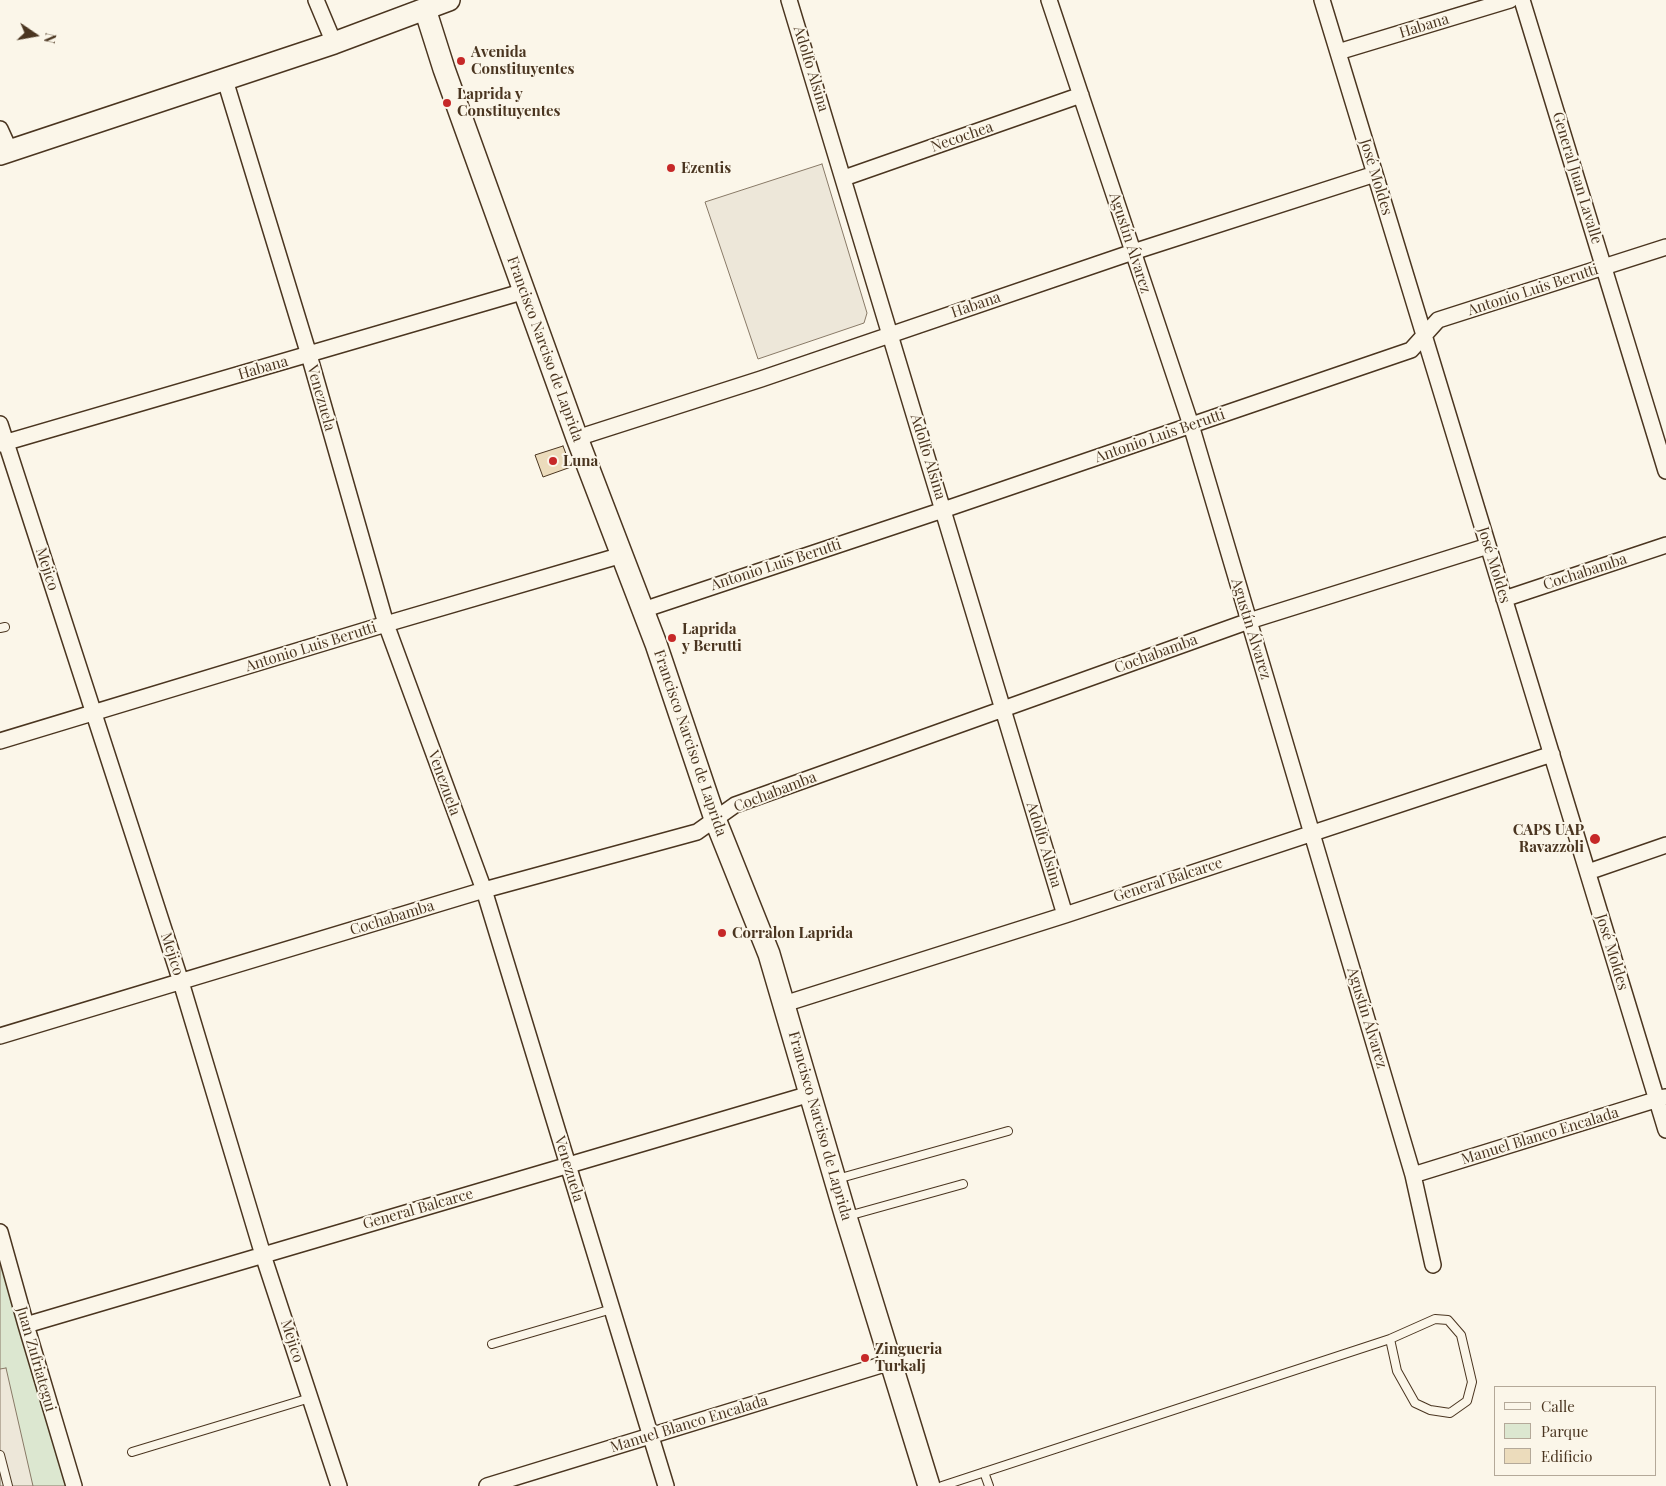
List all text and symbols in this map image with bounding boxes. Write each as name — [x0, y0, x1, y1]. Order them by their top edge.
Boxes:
north arrow — [10, 10, 60, 60]
street label: Habana — [1397, 10, 1451, 42]
street label: Adolfo Alsina — [789, 24, 833, 114]
text: N — [40, 31, 61, 45]
place label: Avenida Constituyentes — [471, 43, 574, 78]
marker: Avenida Constituyentes — [455, 55, 467, 67]
place label: Laprida y Constituyentes — [457, 85, 560, 120]
marker: Laprida y Constituyentes — [441, 97, 453, 109]
street label: General Juan Lavalle — [1548, 110, 1606, 246]
street label: Necochea — [929, 118, 995, 156]
street label: José Moldes — [1356, 137, 1396, 217]
place label: Ezentis — [681, 159, 731, 177]
marker: Ezentis — [665, 162, 677, 174]
street label: Agustín Álvarez — [1105, 190, 1155, 296]
street label: Francisco Narciso de Laprida — [503, 254, 587, 444]
street label: Antonio Luis Berutti — [1465, 260, 1601, 320]
street label: Habana — [949, 288, 1003, 322]
street label: Habana — [236, 352, 290, 384]
street label: Venezuela — [303, 363, 339, 433]
street label: Antonio Luis Berutti — [1093, 405, 1227, 467]
street label: Adolfo Alsina — [906, 412, 950, 502]
place label: Luna — [563, 452, 598, 470]
marker: Luna — [547, 455, 559, 467]
street label: José Moldes — [1474, 525, 1514, 605]
street label: Antonio Luis Berutti — [708, 535, 844, 595]
street label: Mejico — [32, 545, 62, 593]
street label: Cochabamba — [1541, 550, 1629, 594]
street label: Agustín Álvarez — [1227, 576, 1275, 682]
street label: Antonio Luis Berutti — [243, 618, 379, 676]
place label: Laprida y Berutti — [682, 620, 742, 655]
street label: Cochabamba — [1112, 631, 1200, 677]
marker: Laprida y Berutti — [666, 632, 678, 644]
street label: Francisco Narciso de Laprida — [650, 647, 730, 839]
street label: Venezuela — [424, 748, 464, 818]
street label: Cochabamba — [731, 768, 819, 816]
street label: Adolfo Alsina — [1022, 800, 1066, 890]
place label: CAPS UAP Ravazzoli — [1513, 821, 1584, 856]
marker: CAPS UAP Ravazzoli — [1588, 832, 1602, 846]
street label: General Balcarce — [1111, 854, 1225, 906]
street label: Cochabamba — [348, 897, 436, 939]
street label: José Moldes — [1592, 912, 1632, 992]
place label: Corralon Laprida — [732, 924, 853, 942]
marker: Corralon Laprida — [716, 927, 728, 939]
street label: Mejico — [157, 930, 187, 978]
street label: Agustín Álvarez — [1343, 965, 1391, 1071]
street label: Francisco Narciso de Laprida — [784, 1029, 856, 1223]
street label: Manuel Blanco Encalada — [1459, 1103, 1621, 1169]
street label: Venezuela — [550, 1134, 588, 1204]
street label: General Balcarce — [361, 1185, 475, 1233]
street label: Juan Zufriategui — [12, 1304, 60, 1414]
street label: Mejico — [277, 1317, 307, 1365]
place label: Zingueria Turkalj — [875, 1340, 942, 1375]
marker: Zingueria Turkalj — [859, 1352, 871, 1364]
legend — [1494, 1386, 1656, 1476]
street label: Manuel Blanco Encalada — [608, 1391, 770, 1457]
text: Calle — [1541, 1396, 1575, 1416]
text: Parque — [1541, 1421, 1588, 1441]
text: Edificio — [1541, 1446, 1592, 1466]

